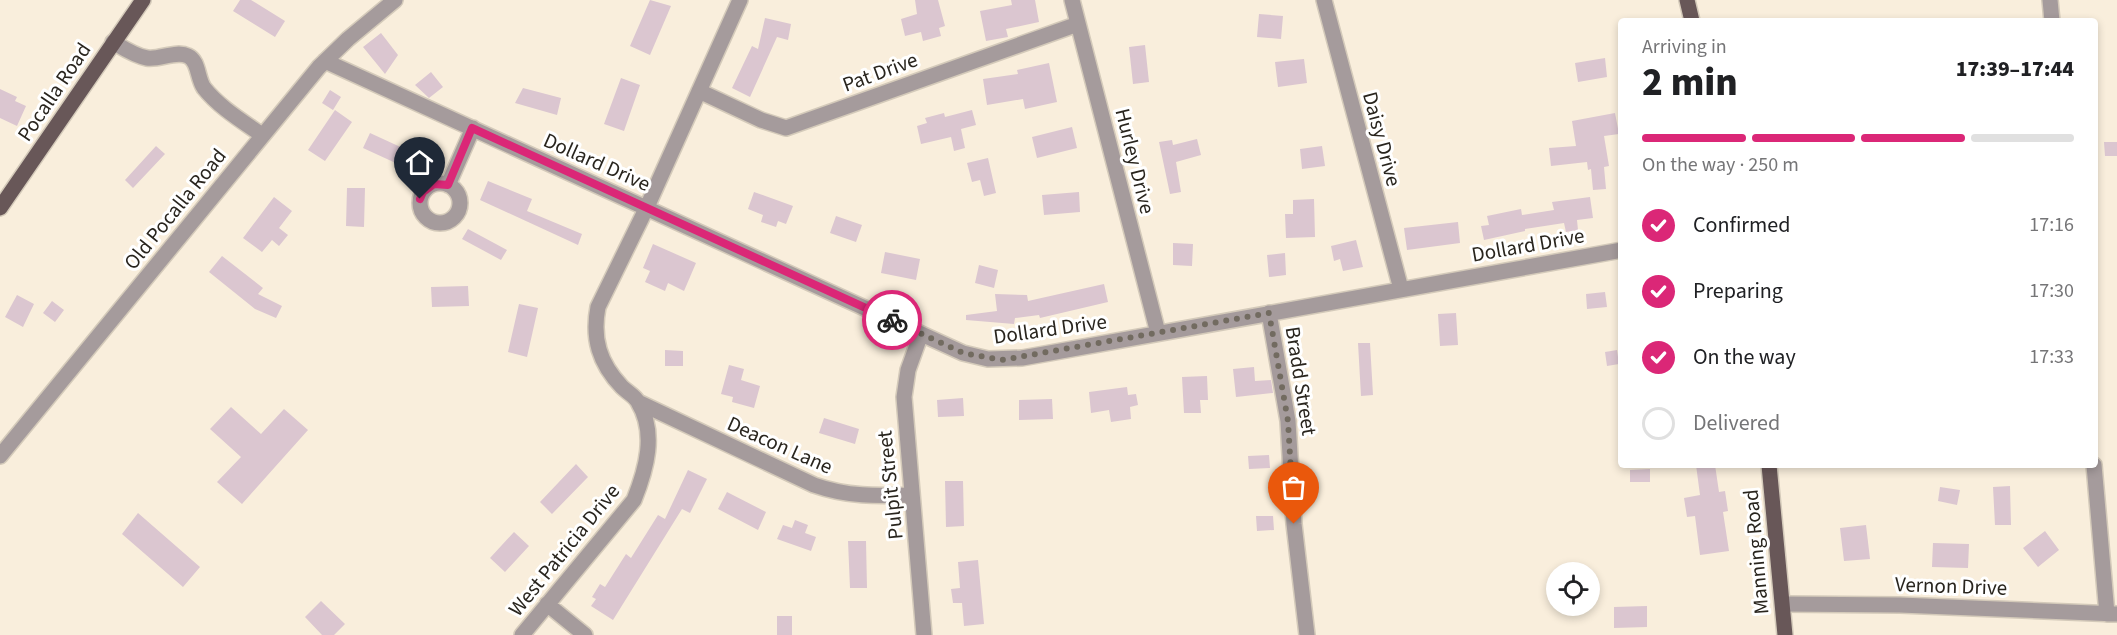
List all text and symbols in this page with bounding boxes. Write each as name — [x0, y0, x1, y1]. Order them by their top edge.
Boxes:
text: Arriving in — [1642, 33, 1727, 61]
street label: Pocalla Road — [10, 37, 98, 147]
street label: Pat Drive — [838, 45, 922, 99]
text: 17:39–17:44 — [1956, 53, 2074, 85]
text: 2 min — [1642, 55, 1738, 111]
street label: Daisy Drive — [1355, 88, 1409, 190]
street label: Hurley Drive — [1107, 105, 1163, 217]
street label: Dollard Drive — [539, 125, 655, 199]
pin — [394, 137, 445, 199]
street label: Old Pocalla Road — [117, 142, 233, 276]
icon: home — [403, 146, 436, 179]
text: On the way · 250 m — [1642, 151, 1799, 179]
icon: check — [1642, 209, 1675, 242]
text: Confirmed — [1693, 209, 1790, 241]
text: 17:16 — [2029, 211, 2074, 239]
street label: Dollard Drive — [1469, 220, 1587, 270]
icon: check — [1642, 275, 1675, 308]
text: Preparing — [1693, 275, 1783, 307]
text: 17:30 — [2029, 277, 2074, 305]
courier — [862, 290, 922, 350]
icon: bike — [876, 304, 909, 337]
street label: Dollard Drive — [991, 306, 1109, 352]
street label: Bradd Street — [1278, 324, 1324, 438]
icon: check — [1642, 341, 1675, 374]
text: On the way — [1693, 341, 1796, 373]
text: 17:33 — [2029, 343, 2074, 371]
text: Delivered — [1693, 407, 1780, 439]
street label: Deacon Lane — [722, 408, 838, 482]
street label: Pulpit Street — [869, 429, 911, 541]
pin — [1268, 462, 1319, 524]
icon: bag — [1277, 471, 1310, 504]
street label: West Patricia Drive — [501, 477, 627, 623]
street label: Manning Road — [1736, 488, 1776, 616]
map controls — [1546, 562, 1600, 616]
button: locate — [1546, 562, 1600, 616]
street label: Vernon Drive — [1894, 569, 2008, 603]

